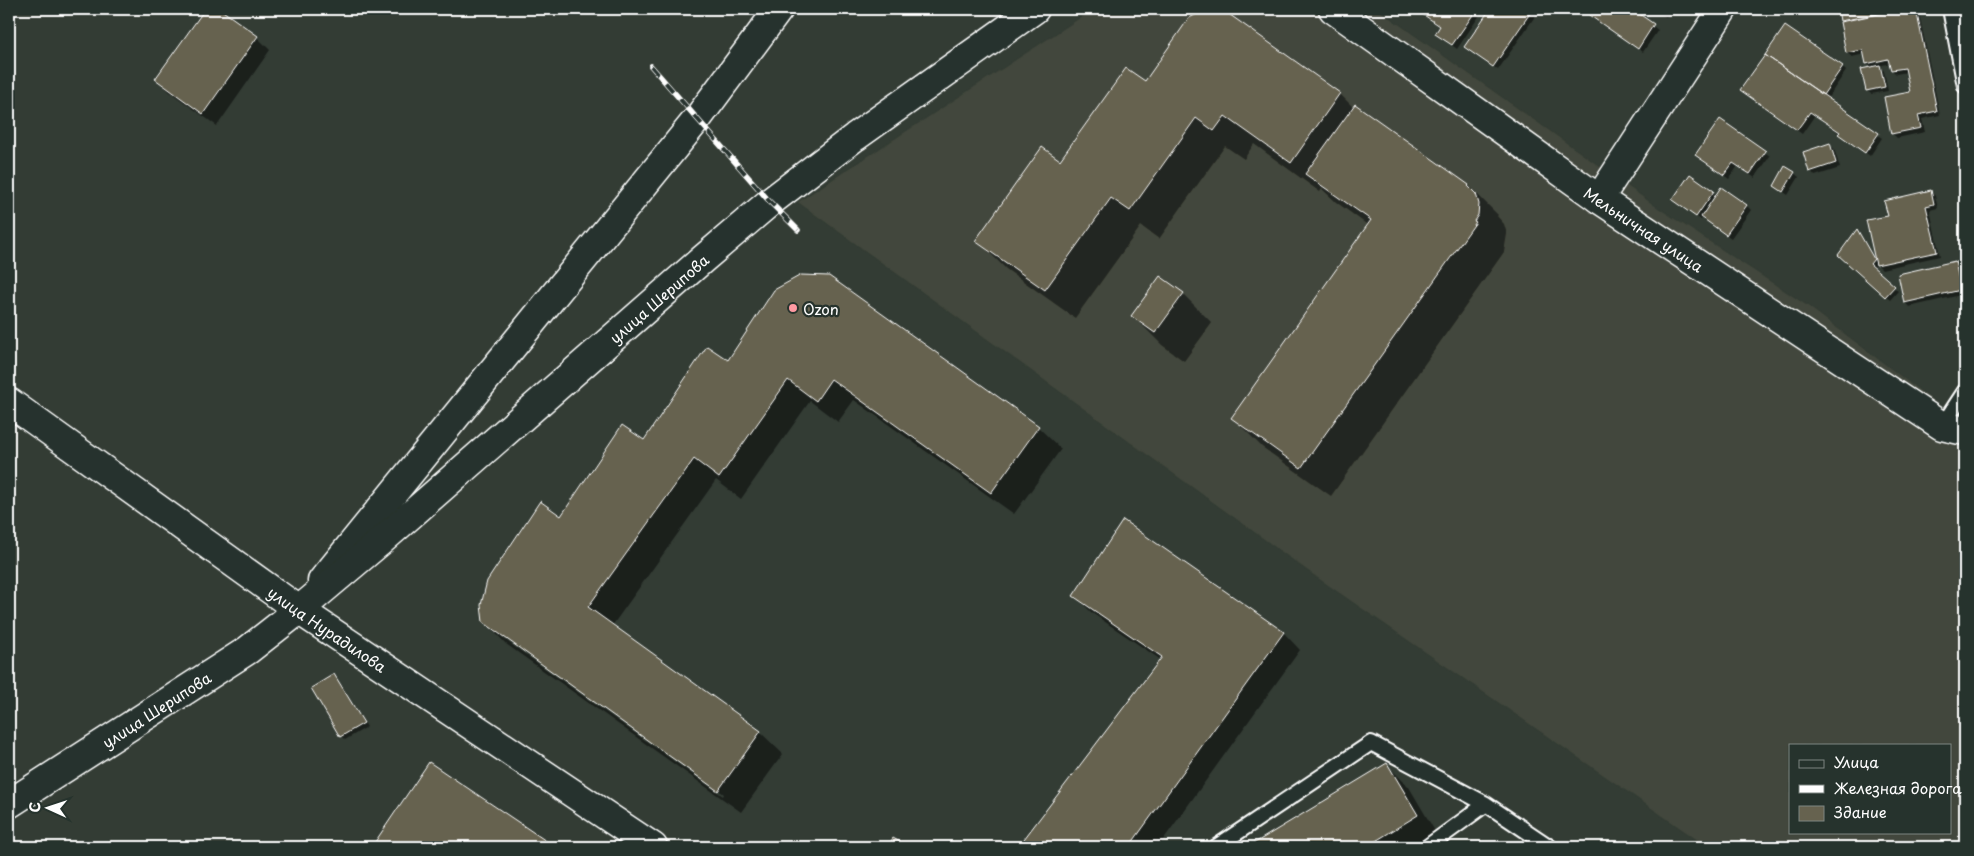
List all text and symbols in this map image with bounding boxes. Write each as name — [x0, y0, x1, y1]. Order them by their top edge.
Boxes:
street label: Мельничная улица — [1580, 181, 1709, 277]
street label: улица Шерипова — [604, 248, 714, 348]
place label: Ozon — [803, 297, 839, 320]
marker: Ozon — [787, 302, 799, 314]
street label: улица Нурадилова — [264, 580, 392, 678]
street label: улица Шерипова — [97, 665, 216, 753]
legend — [1789, 744, 1952, 834]
text: Улица — [1834, 750, 1879, 773]
text: Железная дорога — [1834, 776, 1962, 799]
north arrow — [22, 784, 72, 834]
text: Здание — [1834, 800, 1887, 823]
text: С — [24, 801, 45, 813]

